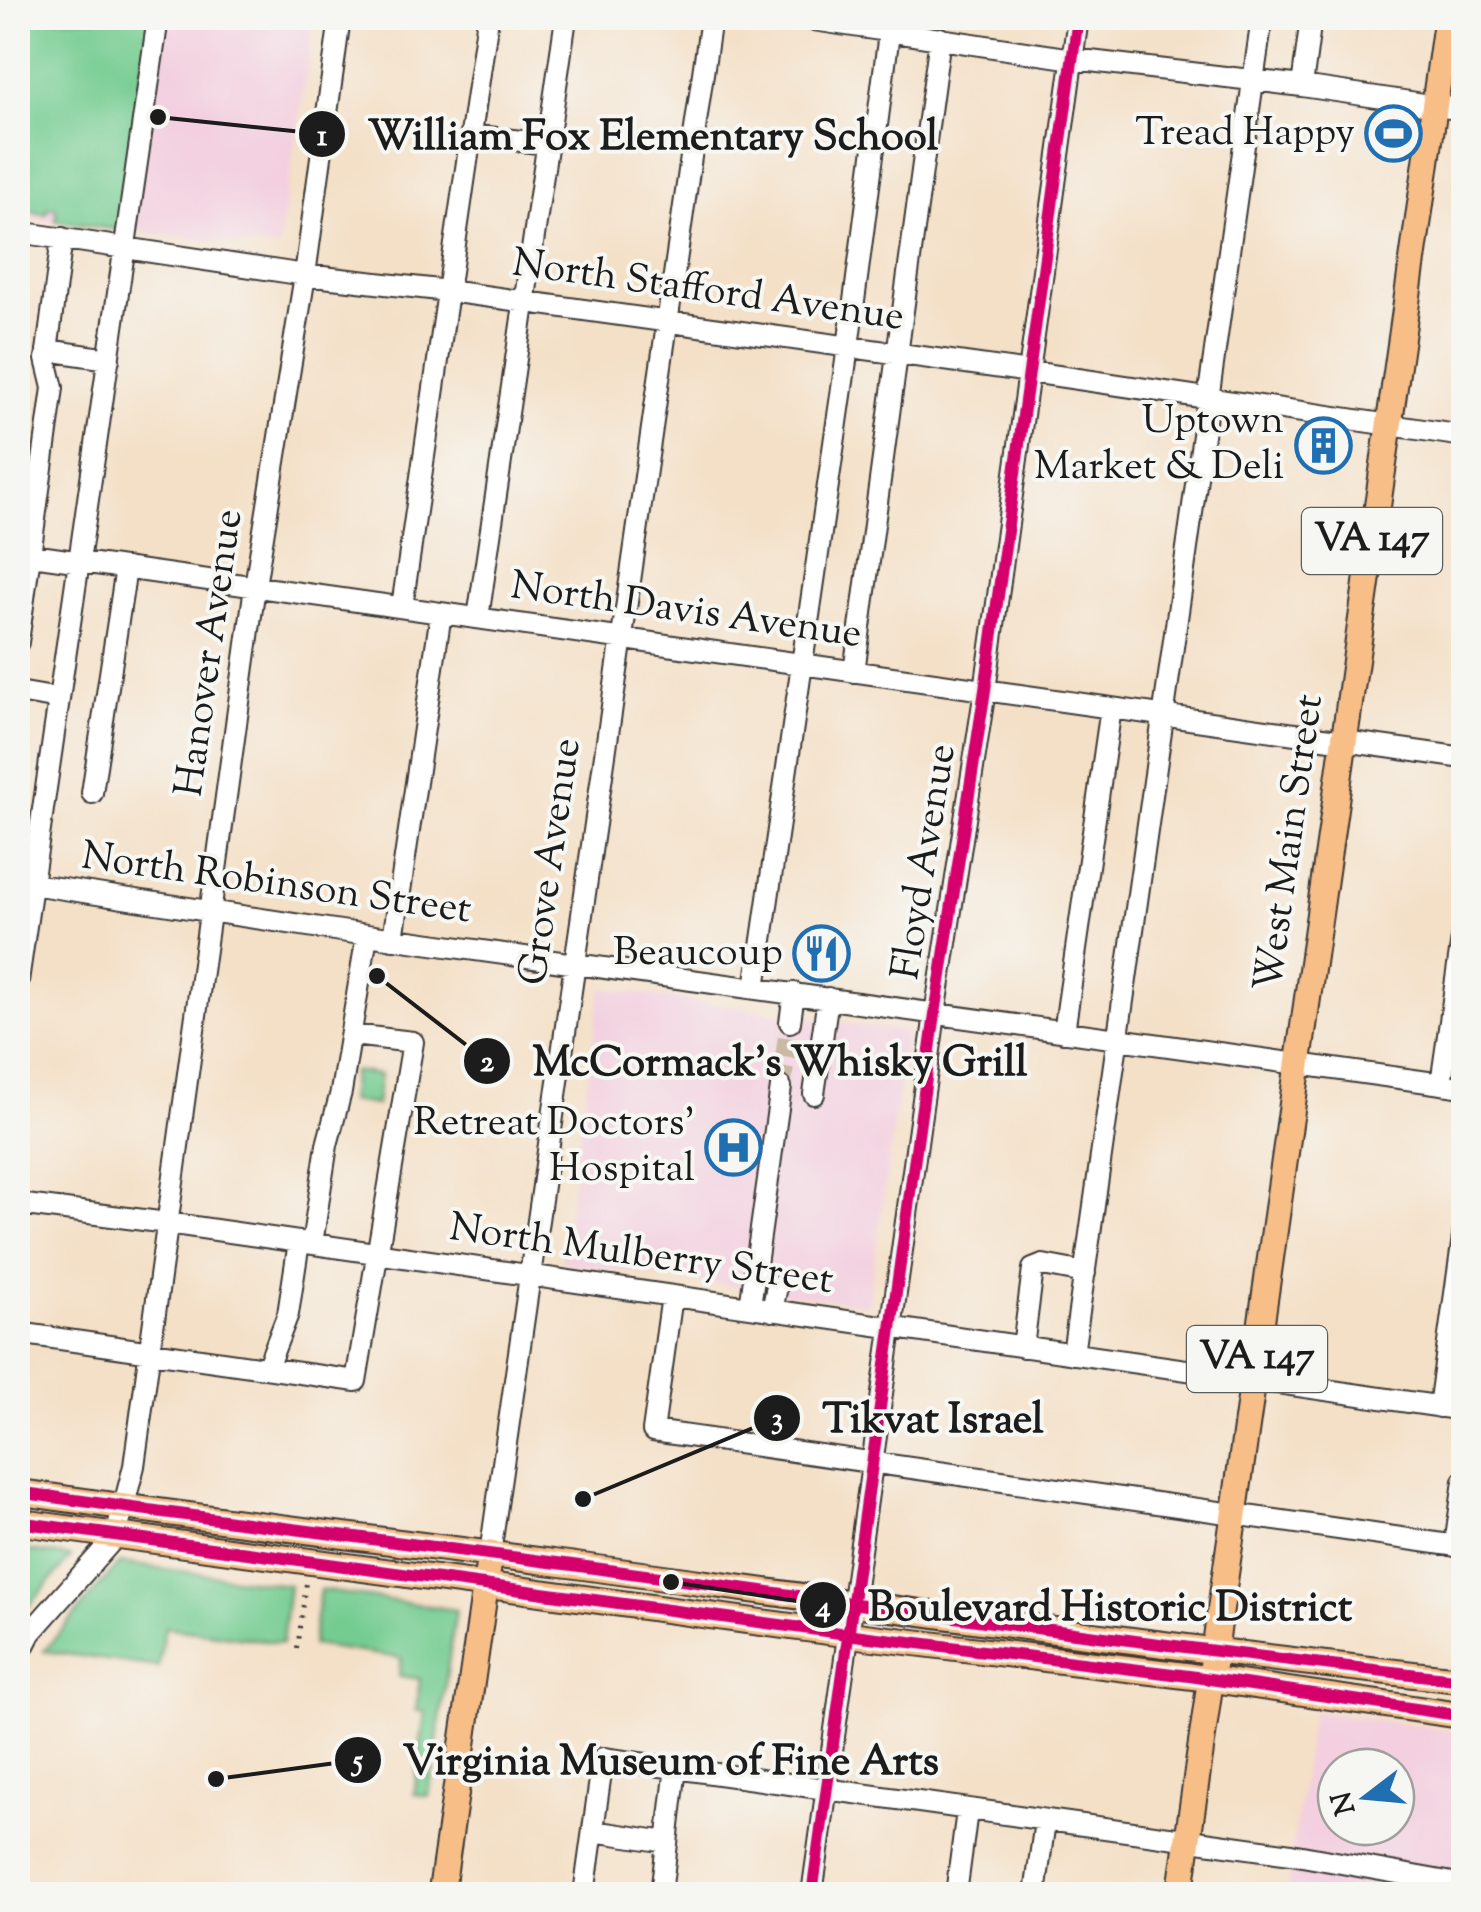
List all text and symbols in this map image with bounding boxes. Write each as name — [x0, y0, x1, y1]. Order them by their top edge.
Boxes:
callout: William Fox Elementary School — [297, 98, 958, 170]
sports icon: Tread Happy — [1364, 104, 1424, 164]
place label: Tread Happy — [1135, 106, 1355, 163]
text: William Fox Elementary School — [368, 109, 939, 169]
text: 1 — [317, 116, 328, 159]
street label: North Stafford Avenue — [508, 236, 908, 348]
place label: Uptown Market & Deli — [1034, 394, 1284, 497]
building icon: Uptown Market & Deli — [1293, 415, 1353, 475]
street label: Hanover Avenue — [163, 506, 259, 800]
road number: VA 147 — [1302, 508, 1442, 574]
street label: North Davis Avenue — [507, 559, 865, 665]
street label: West Main Street — [1242, 691, 1340, 995]
street label: Grove Avenue — [506, 735, 598, 989]
street label: Floyd Avenue — [879, 740, 973, 984]
street label: North Robinson Street — [78, 829, 475, 941]
restaurant icon: Beaucoup — [792, 924, 852, 984]
place label: Beaucoup — [613, 926, 783, 983]
callout: McCormack's Whisky Grill — [462, 1025, 1047, 1097]
text: McCormack's Whisky Grill — [532, 1035, 1028, 1095]
text: 2 — [480, 1042, 494, 1085]
place label: Retreat Doctors' Hospital — [413, 1096, 695, 1199]
hospital icon: Retreat Doctors' Hospital — [704, 1117, 764, 1177]
street label: North Mulberry Street — [446, 1201, 837, 1311]
road number: VA 147 — [1187, 1326, 1327, 1392]
callout: Tikvat Israel — [752, 1382, 1064, 1454]
text: Tikvat Israel — [822, 1392, 1044, 1452]
text: 3 — [771, 1399, 783, 1442]
callout: Boulevard Historic District — [798, 1569, 1372, 1641]
text: Boulevard Historic District — [868, 1580, 1353, 1640]
text: 4 — [814, 1587, 831, 1630]
callout: Virginia Museum of Fine Arts — [333, 1724, 959, 1796]
text: Virginia Museum of Fine Arts — [403, 1734, 939, 1794]
text: 5 — [351, 1741, 364, 1784]
north arrow — [1316, 1747, 1416, 1847]
text: N — [1323, 1787, 1367, 1819]

